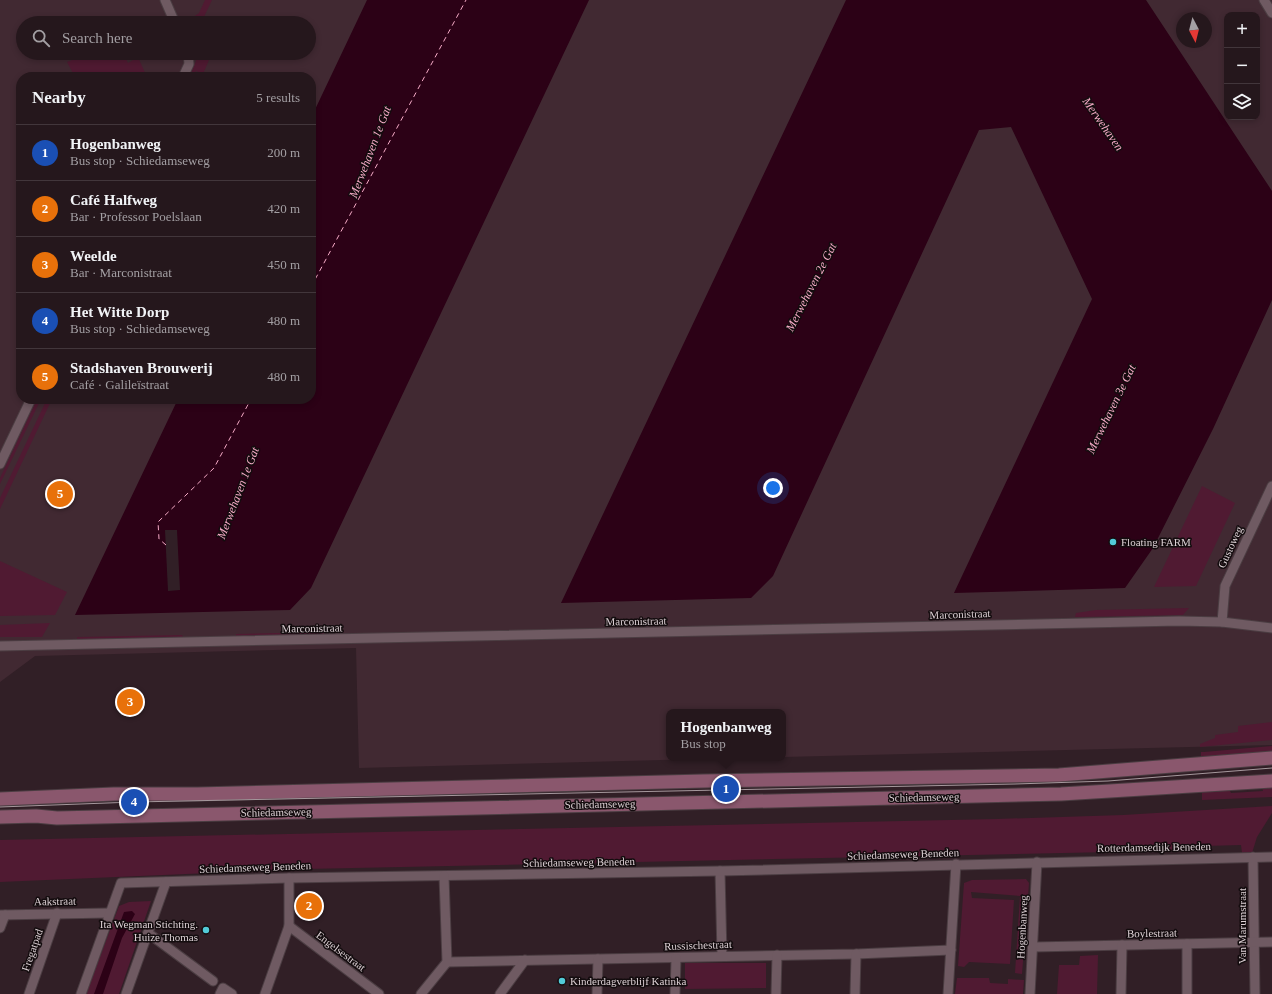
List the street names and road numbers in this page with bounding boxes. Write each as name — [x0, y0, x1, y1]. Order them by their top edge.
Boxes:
street label: Gustoweg — [1215, 524, 1245, 570]
street label: Marconistraat — [929, 607, 991, 621]
street label: Marconistraat — [605, 614, 667, 628]
street label: Marconistraat — [281, 621, 343, 635]
street label: Schiedamseweg — [888, 790, 960, 804]
street label: Schiedamseweg — [564, 797, 636, 811]
street label: Schiedamseweg — [240, 805, 312, 819]
street label: Rotterdamsedijk Beneden — [1097, 840, 1212, 854]
street label: Schiedamseweg Beneden — [847, 846, 960, 862]
street label: Schiedamseweg Beneden — [523, 855, 636, 869]
street label: Schiedamseweg Beneden — [199, 859, 312, 875]
street label: Van Marumstraat — [1236, 888, 1248, 964]
street label: Hogenbanweg — [1014, 894, 1030, 959]
street label: Aakstraat — [34, 895, 76, 907]
street label: Fregatpad — [19, 927, 45, 973]
street label: Boylestraat — [1127, 927, 1177, 939]
street label: Engelsestraat — [314, 929, 368, 973]
street label: Russischestraat — [664, 938, 732, 952]

